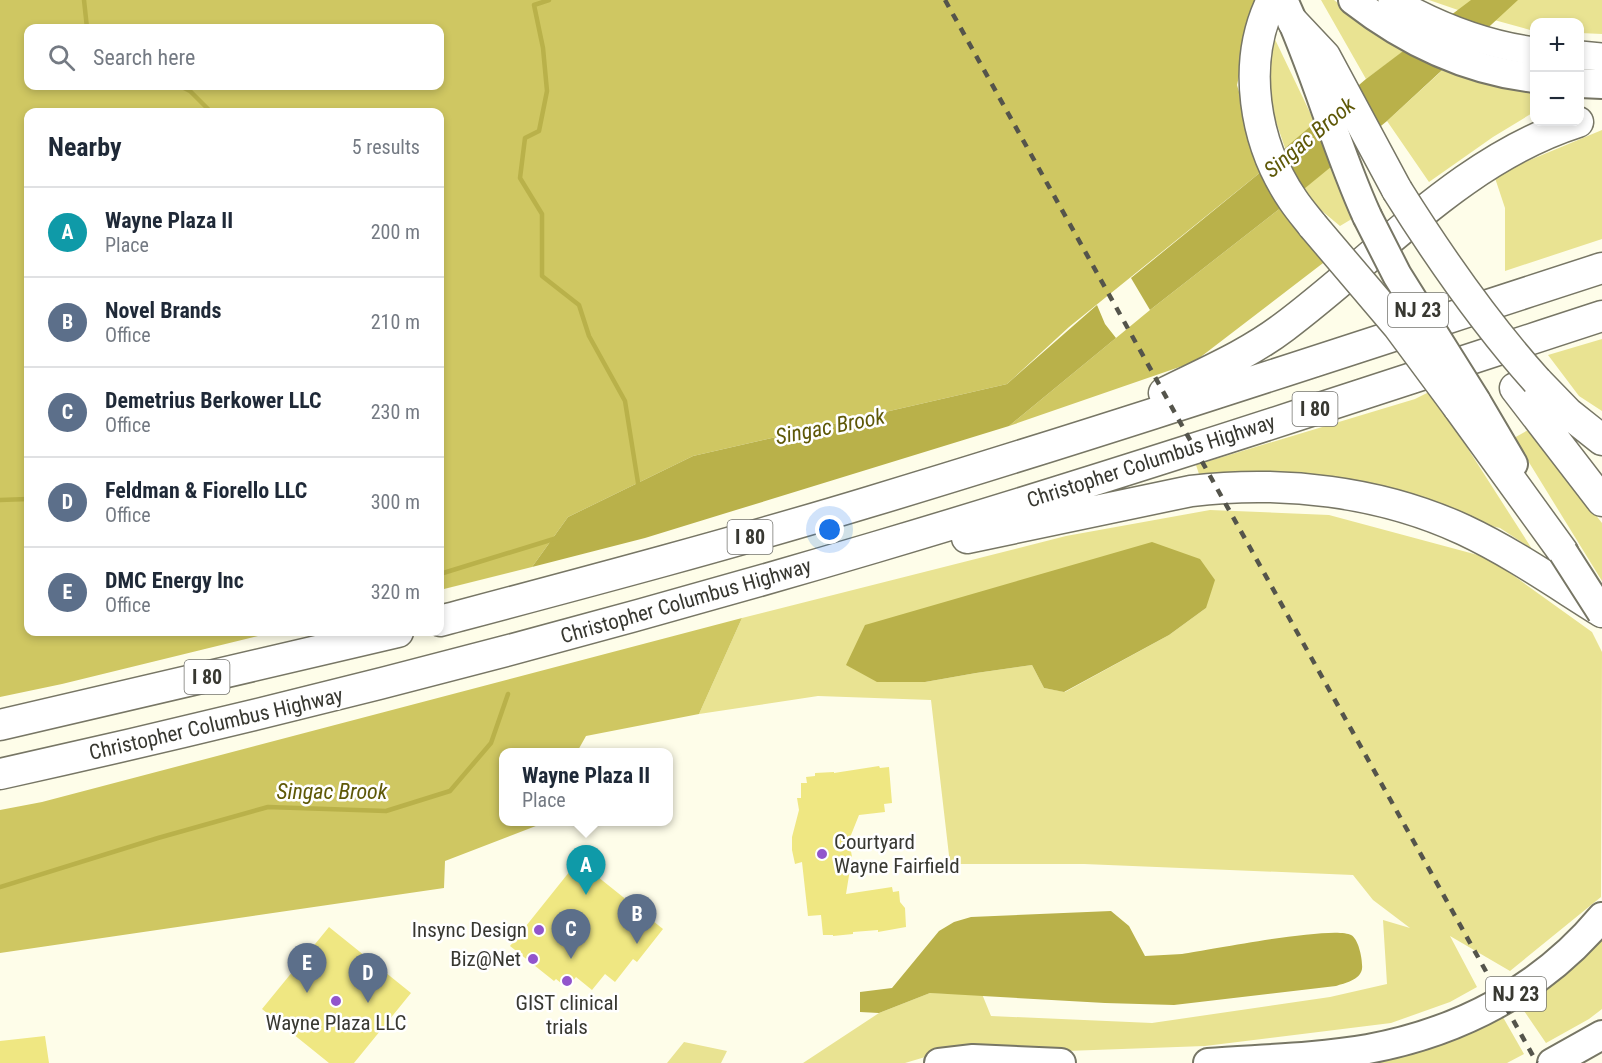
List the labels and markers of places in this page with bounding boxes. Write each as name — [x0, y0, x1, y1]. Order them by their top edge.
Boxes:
place label: Courtyard Wayne Fairfield — [834, 830, 960, 878]
pin: A — [566, 846, 606, 895]
marker: Courtyard Wayne Fairfield — [815, 847, 829, 861]
pin: B — [618, 894, 656, 944]
pin: C — [552, 910, 590, 959]
place label: Insync Design — [412, 918, 527, 942]
marker: Insync Design — [532, 923, 546, 937]
pin: E — [288, 944, 326, 993]
place label: Biz@Net — [450, 947, 521, 971]
marker: Biz@Net — [526, 952, 540, 966]
pin: D — [348, 954, 388, 1003]
marker: GIST clinical trials — [560, 974, 574, 988]
place label: GIST clinical trials — [516, 991, 618, 1039]
marker: Wayne Plaza LLC — [329, 994, 343, 1008]
place label: Wayne Plaza LLC — [266, 1011, 406, 1035]

